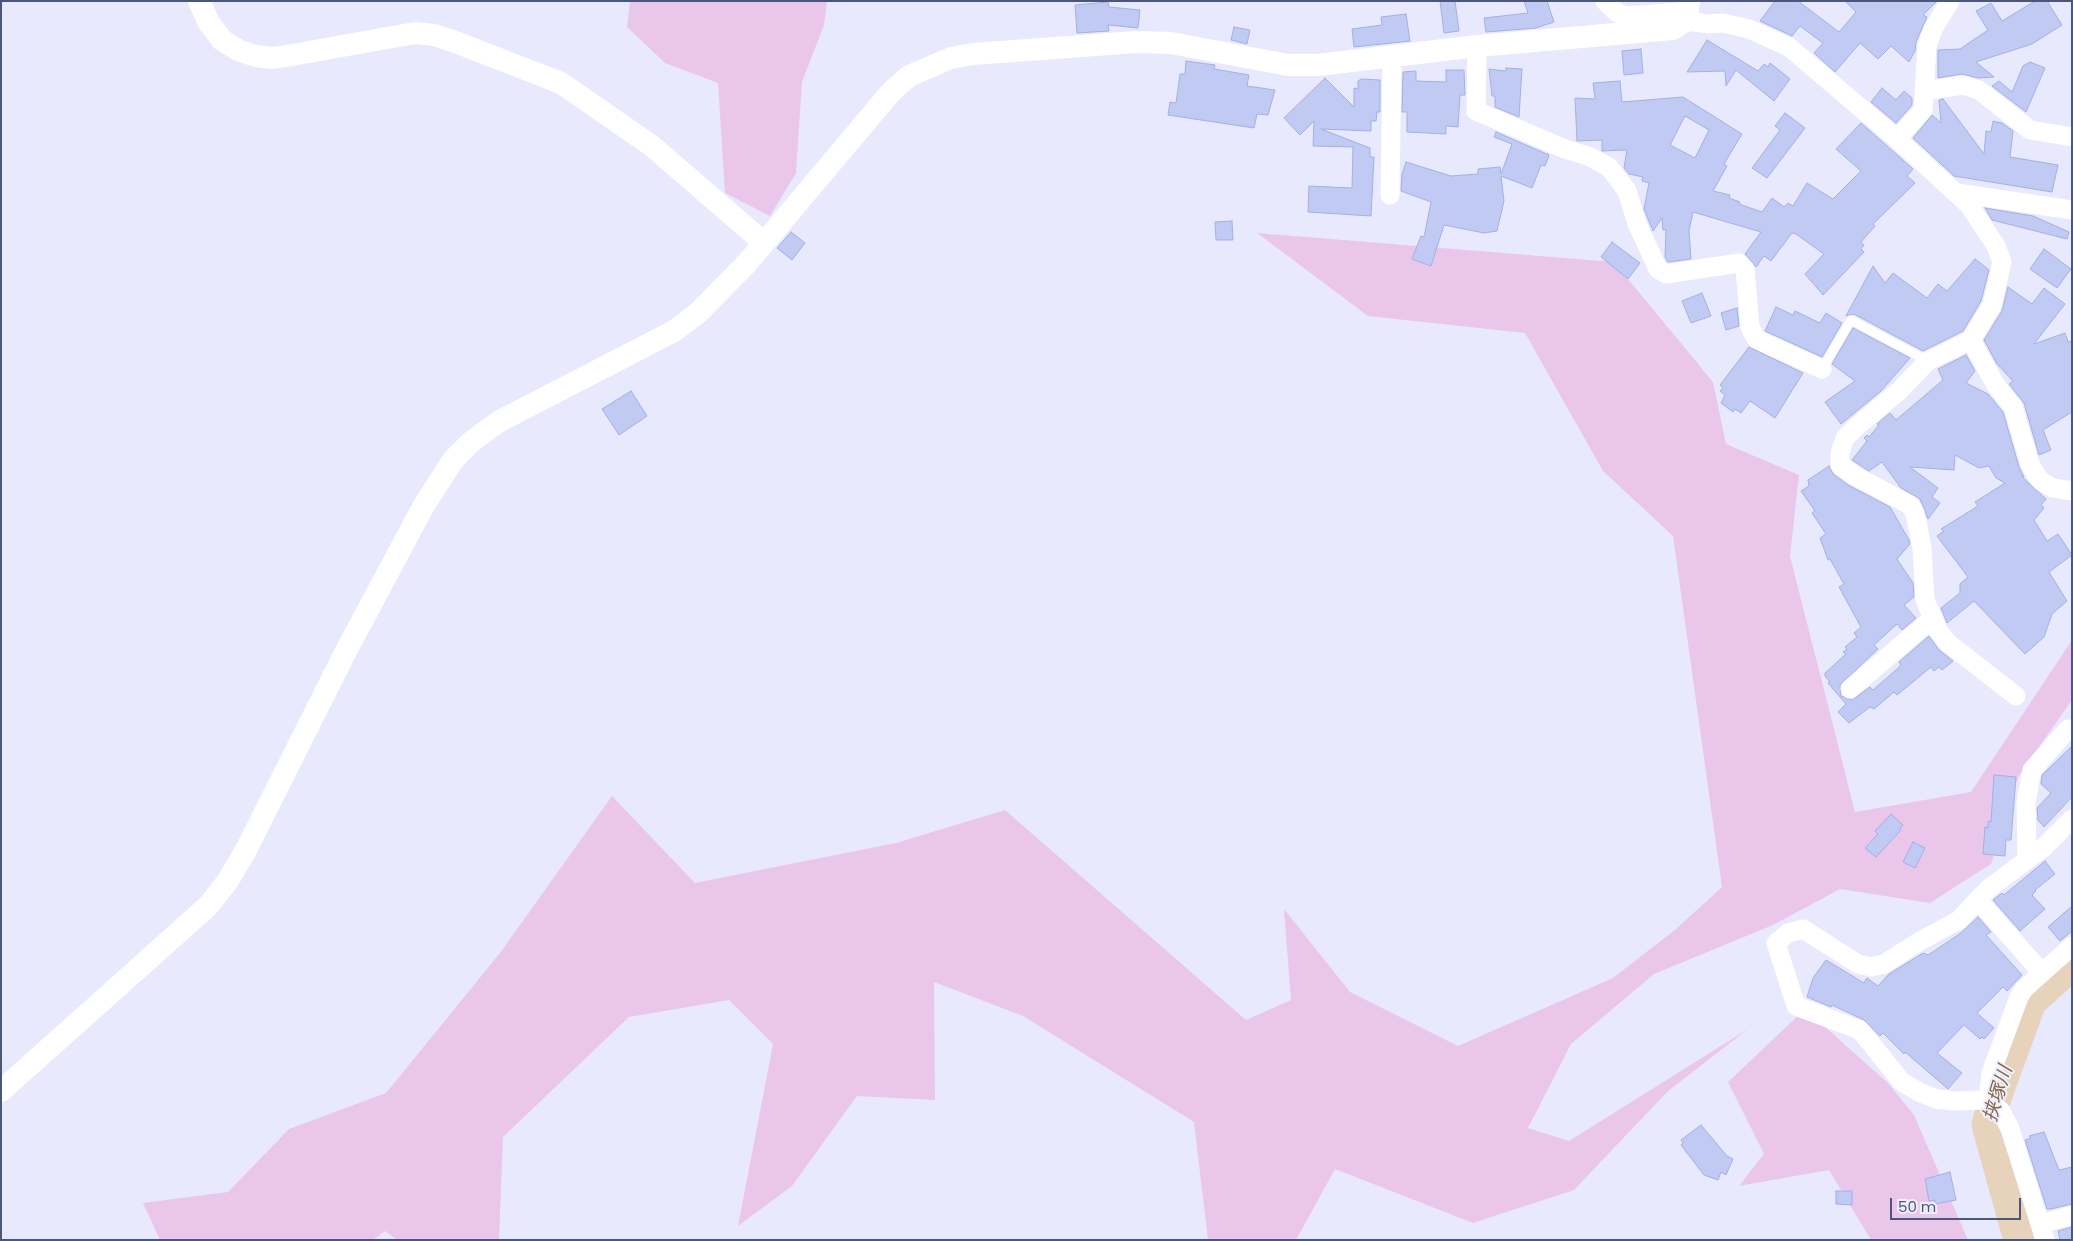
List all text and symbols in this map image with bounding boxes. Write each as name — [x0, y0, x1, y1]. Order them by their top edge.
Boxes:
water label: 挟塚川 — [1980, 1063, 2018, 1125]
scale bar — [1893, 1188, 2024, 1220]
text: 50 m — [1898, 1196, 1936, 1217]

